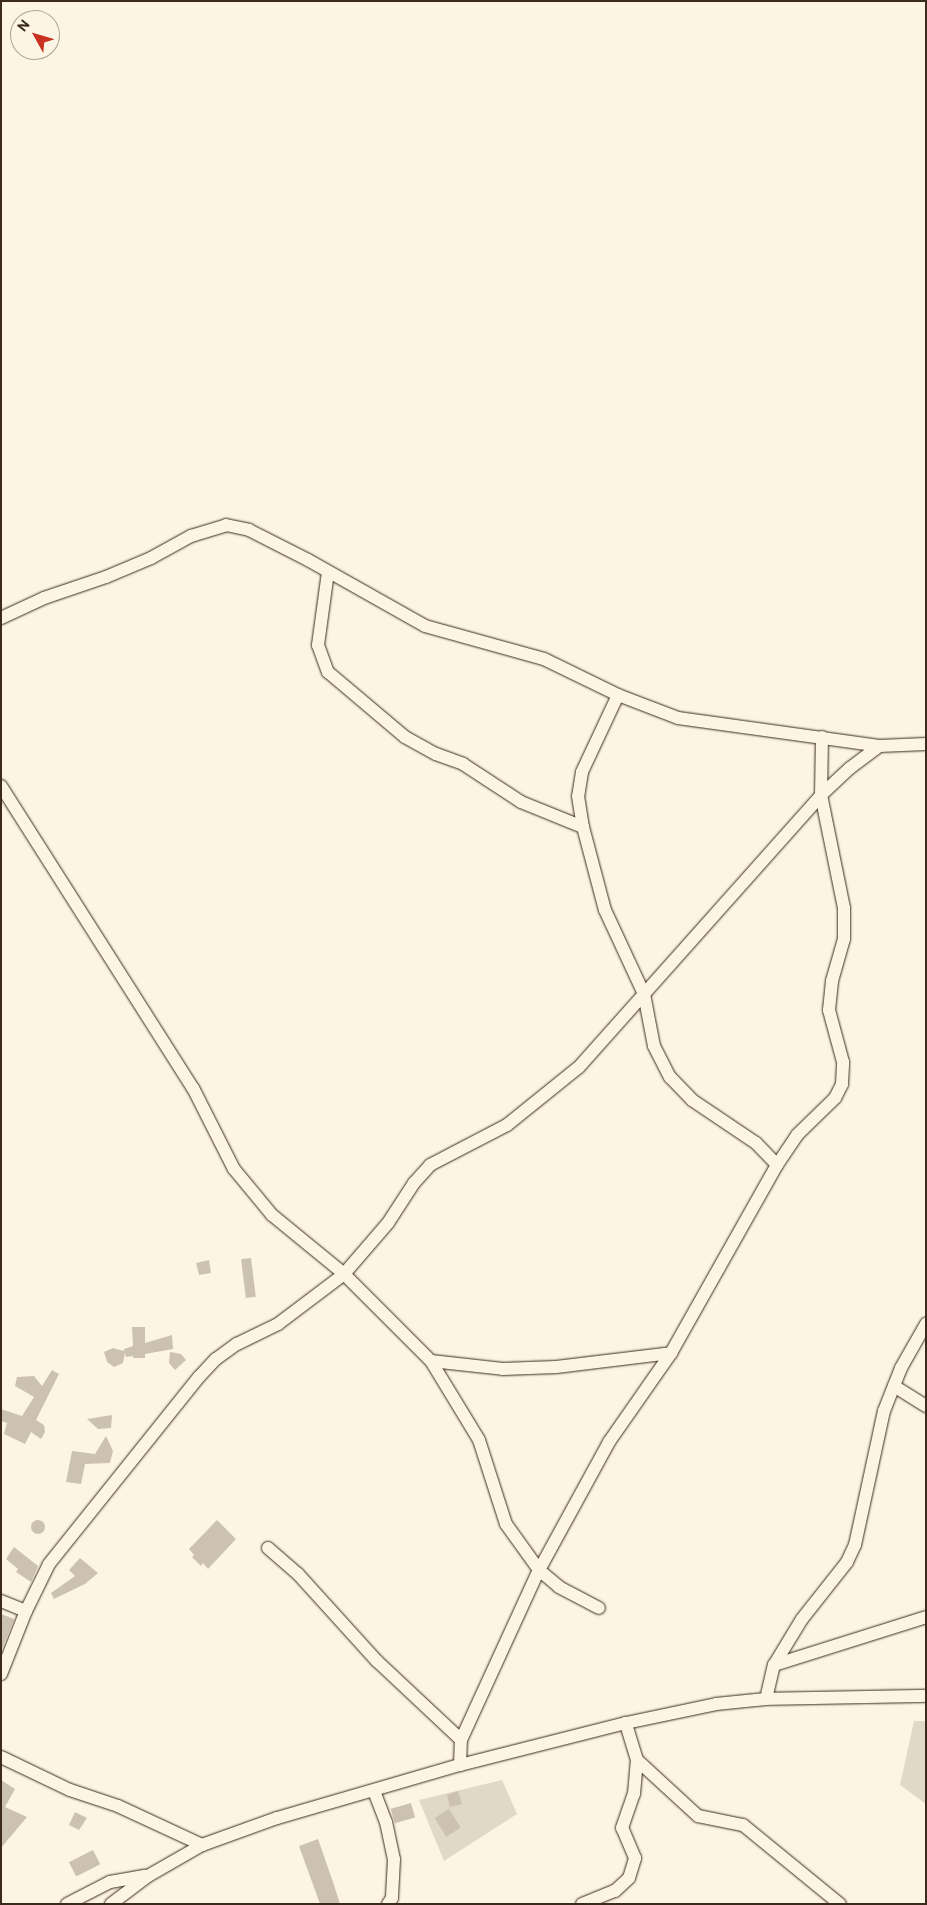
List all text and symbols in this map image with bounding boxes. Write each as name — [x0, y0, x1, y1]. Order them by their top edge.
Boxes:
north arrow — [10, 10, 60, 60]
text: N — [14, 16, 34, 35]

